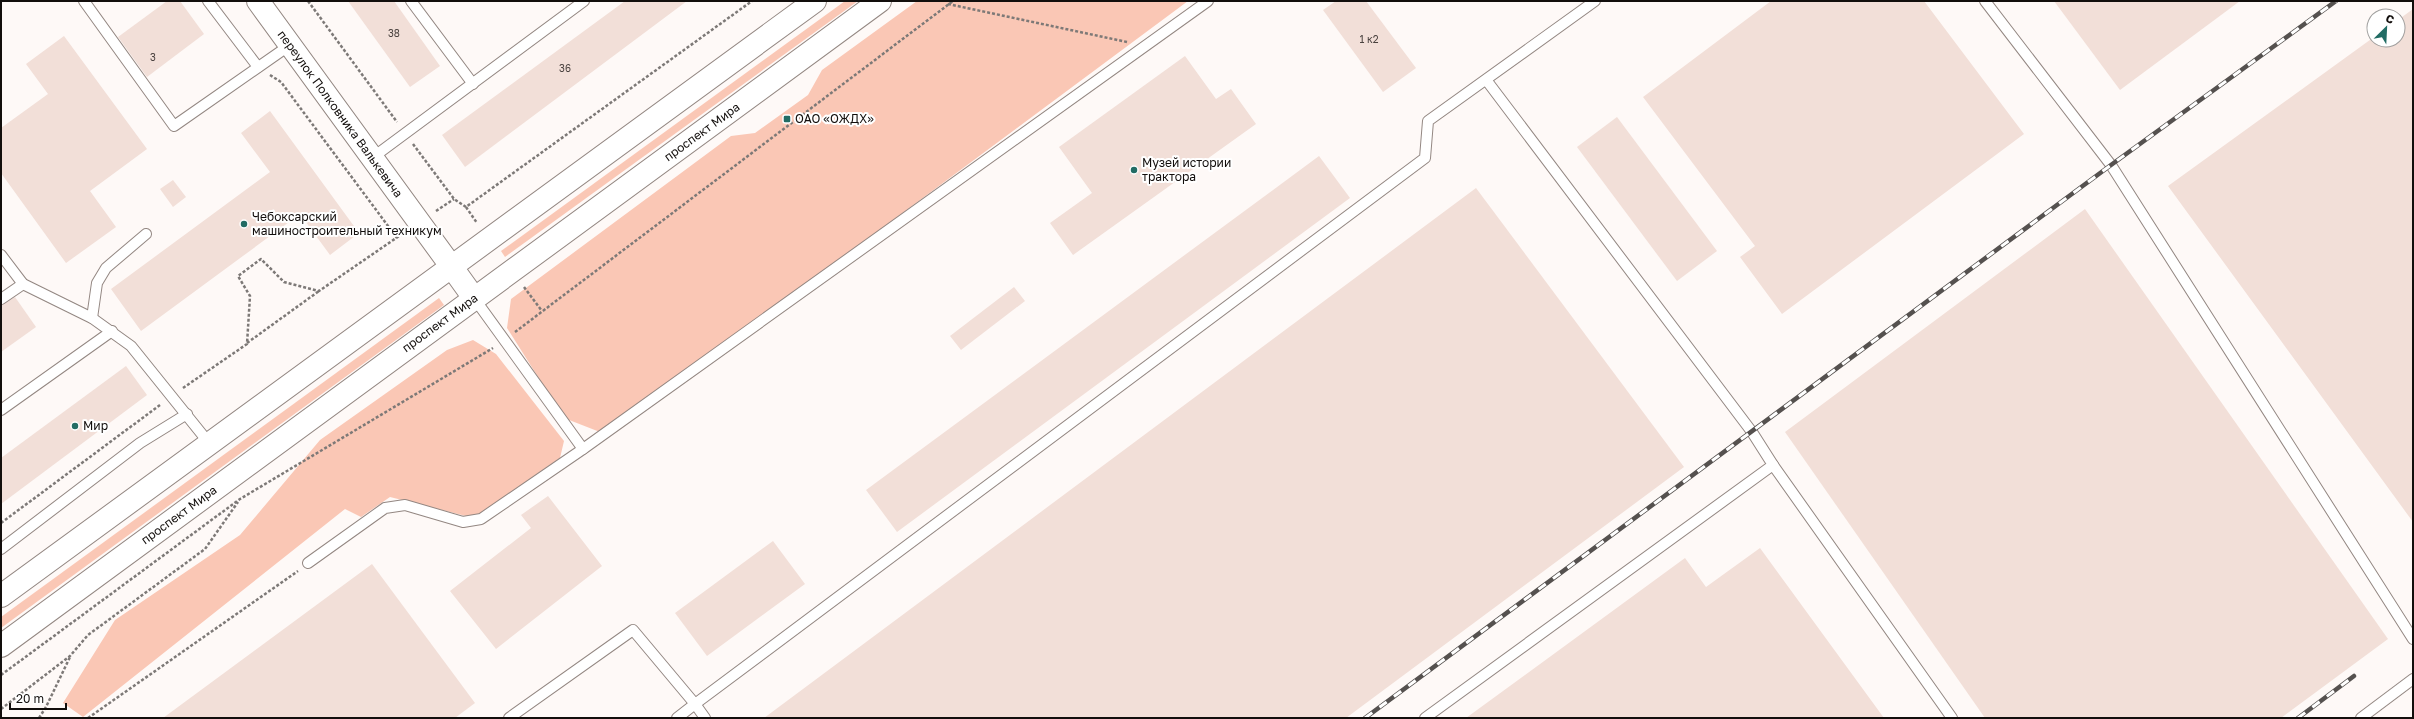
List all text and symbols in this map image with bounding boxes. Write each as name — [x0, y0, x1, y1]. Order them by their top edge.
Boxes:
north arrow — [2366, 8, 2406, 48]
text: С — [2384, 11, 2397, 26]
street label: переулок Полковника Валькевича — [275, 27, 406, 200]
house number: 38 — [388, 27, 400, 39]
house number: 1 к2 — [1360, 33, 1379, 45]
house number: 3 — [150, 51, 156, 63]
house number: 36 — [559, 62, 571, 74]
street label: проспект Мира — [661, 99, 743, 164]
place label: ОАО «ОЖДХ» — [795, 111, 874, 126]
marker: ОАО «ОЖДХ» — [782, 114, 792, 124]
place label: Музей истории трактора — [1142, 155, 1231, 184]
marker: Музей истории трактора — [1129, 165, 1139, 175]
place label: Чебоксарский машиностроительный техникум — [252, 209, 442, 238]
marker: Чебоксарский машиностроительный техникум — [239, 219, 249, 229]
street label: проспект Мира — [399, 290, 481, 355]
place label: Мир — [83, 418, 108, 433]
marker: Мир — [70, 421, 80, 431]
street label: проспект Мира — [138, 482, 220, 547]
scale bar — [10, 685, 66, 711]
text: 20 m — [16, 691, 44, 706]

